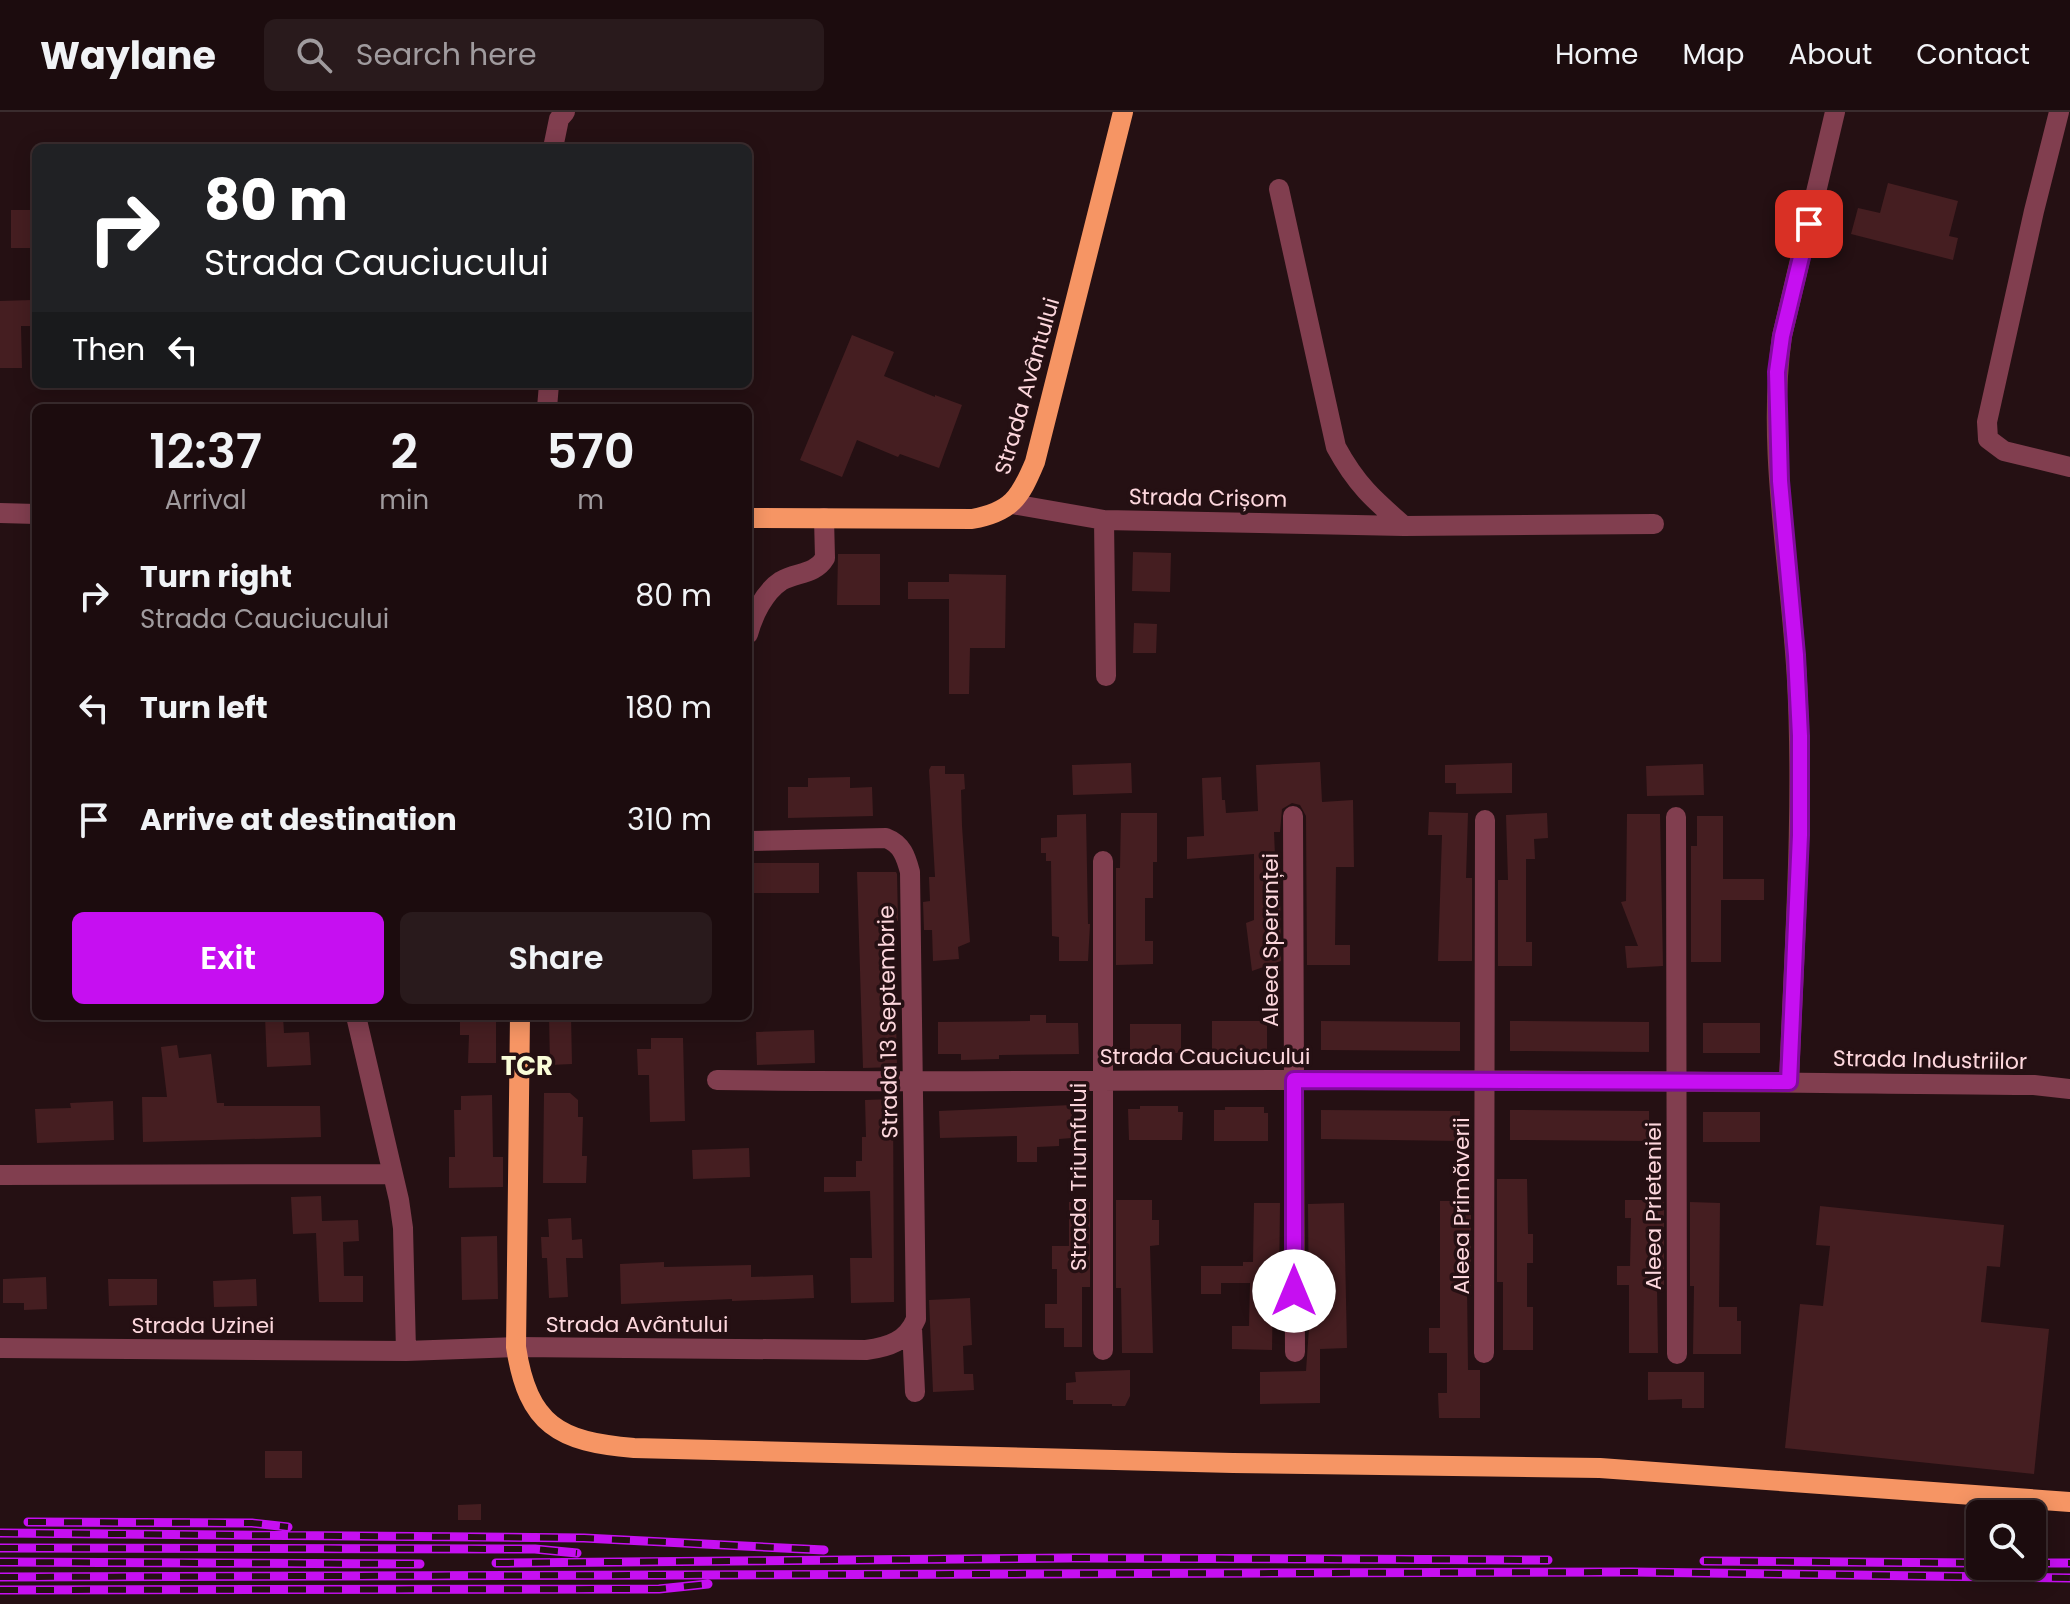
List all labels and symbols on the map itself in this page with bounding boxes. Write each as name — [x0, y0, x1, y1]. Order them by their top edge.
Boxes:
pin — [1775, 190, 1843, 258]
street label: Strada Avântului — [987, 294, 1067, 478]
street label: Strada Crișom — [1129, 481, 1287, 515]
street label: Aleea Speranței — [1255, 853, 1286, 1027]
street label: Strada 13 Septembrie — [870, 905, 906, 1139]
street label: Strada Cauciucului — [1100, 1041, 1310, 1072]
street label: Strada Industriilor — [1833, 1043, 2027, 1077]
district label: TCR — [501, 1048, 553, 1084]
street label: Strada Triumfului — [1063, 1083, 1094, 1271]
street label: Aleea Primăverii — [1446, 1117, 1477, 1295]
street label: Aleea Prieteniei — [1638, 1122, 1669, 1290]
position arrow — [1252, 1249, 1336, 1333]
street label: Strada Avântului — [546, 1309, 728, 1340]
street label: Strada Uzinei — [131, 1310, 275, 1341]

